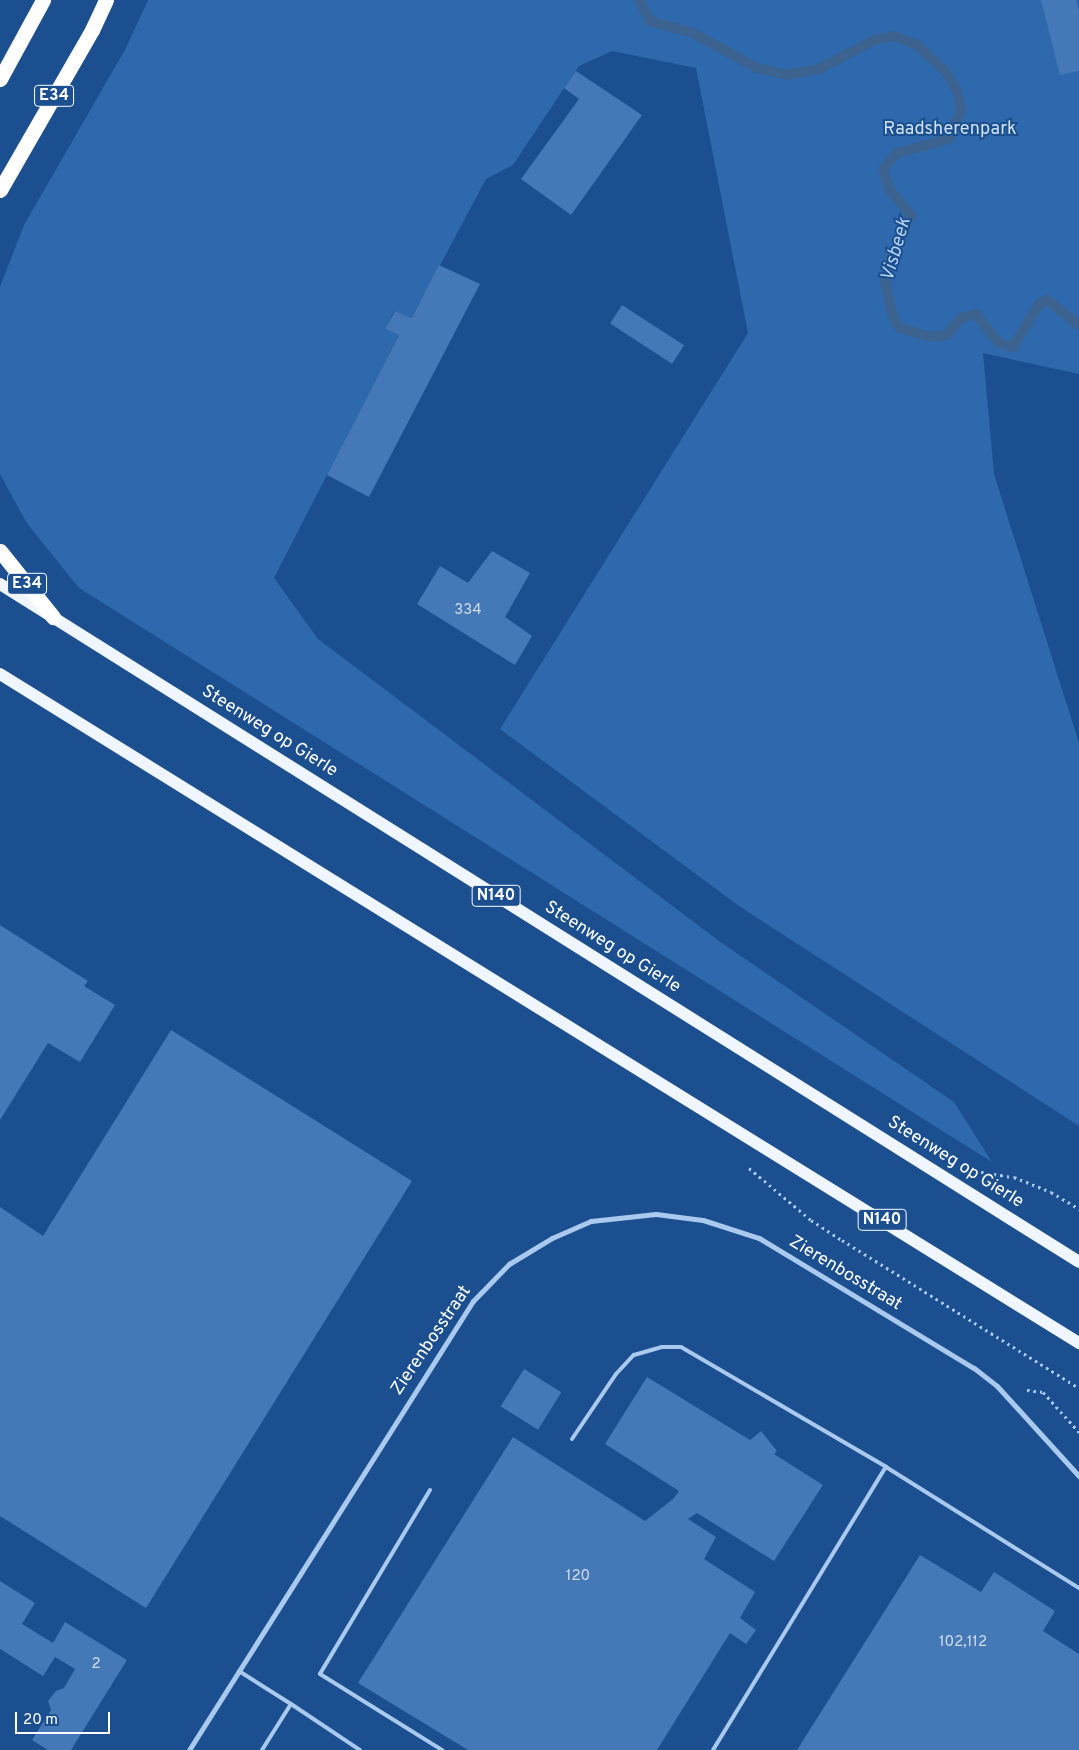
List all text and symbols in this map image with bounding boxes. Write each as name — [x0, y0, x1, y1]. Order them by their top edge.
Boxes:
road number: E34 — [34, 82, 74, 110]
park label: Raadsherenpark — [883, 119, 1017, 141]
water label: Visbeek — [877, 216, 917, 284]
road number: E34 — [7, 570, 47, 598]
house number: 334 — [454, 602, 482, 620]
street label: Steenweg op Gierle — [197, 681, 341, 783]
road number: N140 — [471, 882, 521, 909]
street label: Steenweg op Gierle — [540, 897, 684, 999]
street label: Steenweg op Gierle — [883, 1112, 1027, 1214]
road number: N140 — [857, 1206, 907, 1234]
street label: Zierenbosstraat — [785, 1232, 905, 1316]
street label: Zierenbosstraat — [387, 1282, 477, 1400]
house number: 120 — [566, 1568, 590, 1586]
house number: 102,112 — [939, 1634, 987, 1652]
house number: 2 — [91, 1656, 101, 1674]
scale bar — [18, 1702, 112, 1734]
text: 20 m — [23, 1711, 58, 1730]

